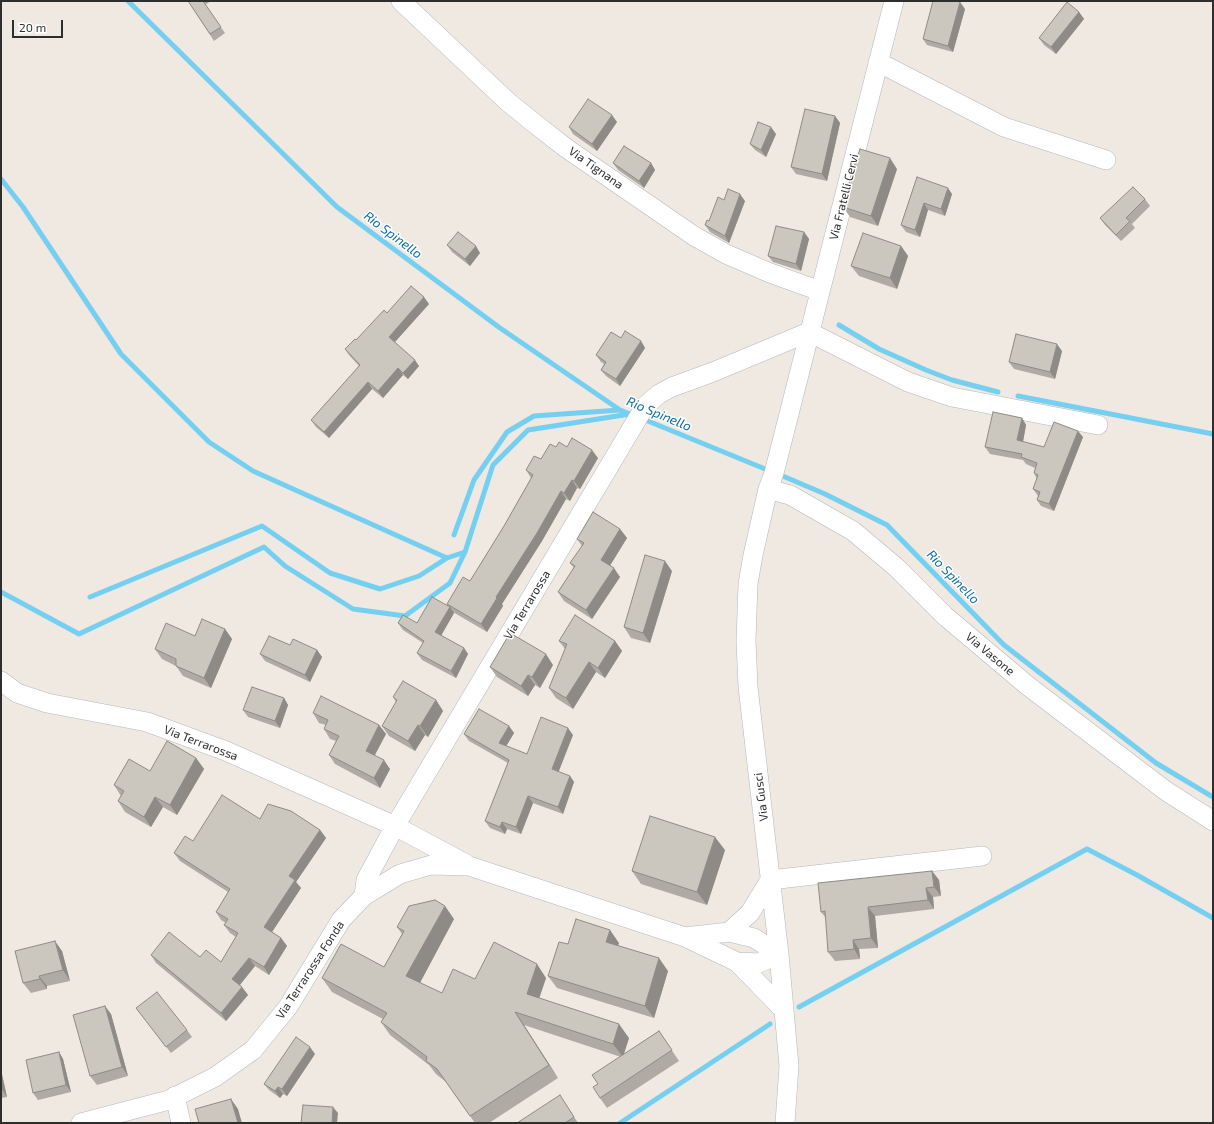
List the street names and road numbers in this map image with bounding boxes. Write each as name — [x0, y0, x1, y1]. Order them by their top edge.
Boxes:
street label: Via Tignana — [566, 144, 626, 192]
street label: Via Fratelli Cervi — [826, 152, 862, 242]
street label: Via Terrarossa — [501, 568, 553, 642]
street label: Via Vasone — [963, 629, 1017, 679]
street label: Via Terrarossa — [162, 722, 240, 764]
street label: Via Gusci — [751, 772, 771, 822]
street label: Via Terrarossa Fonda — [273, 918, 347, 1022]

